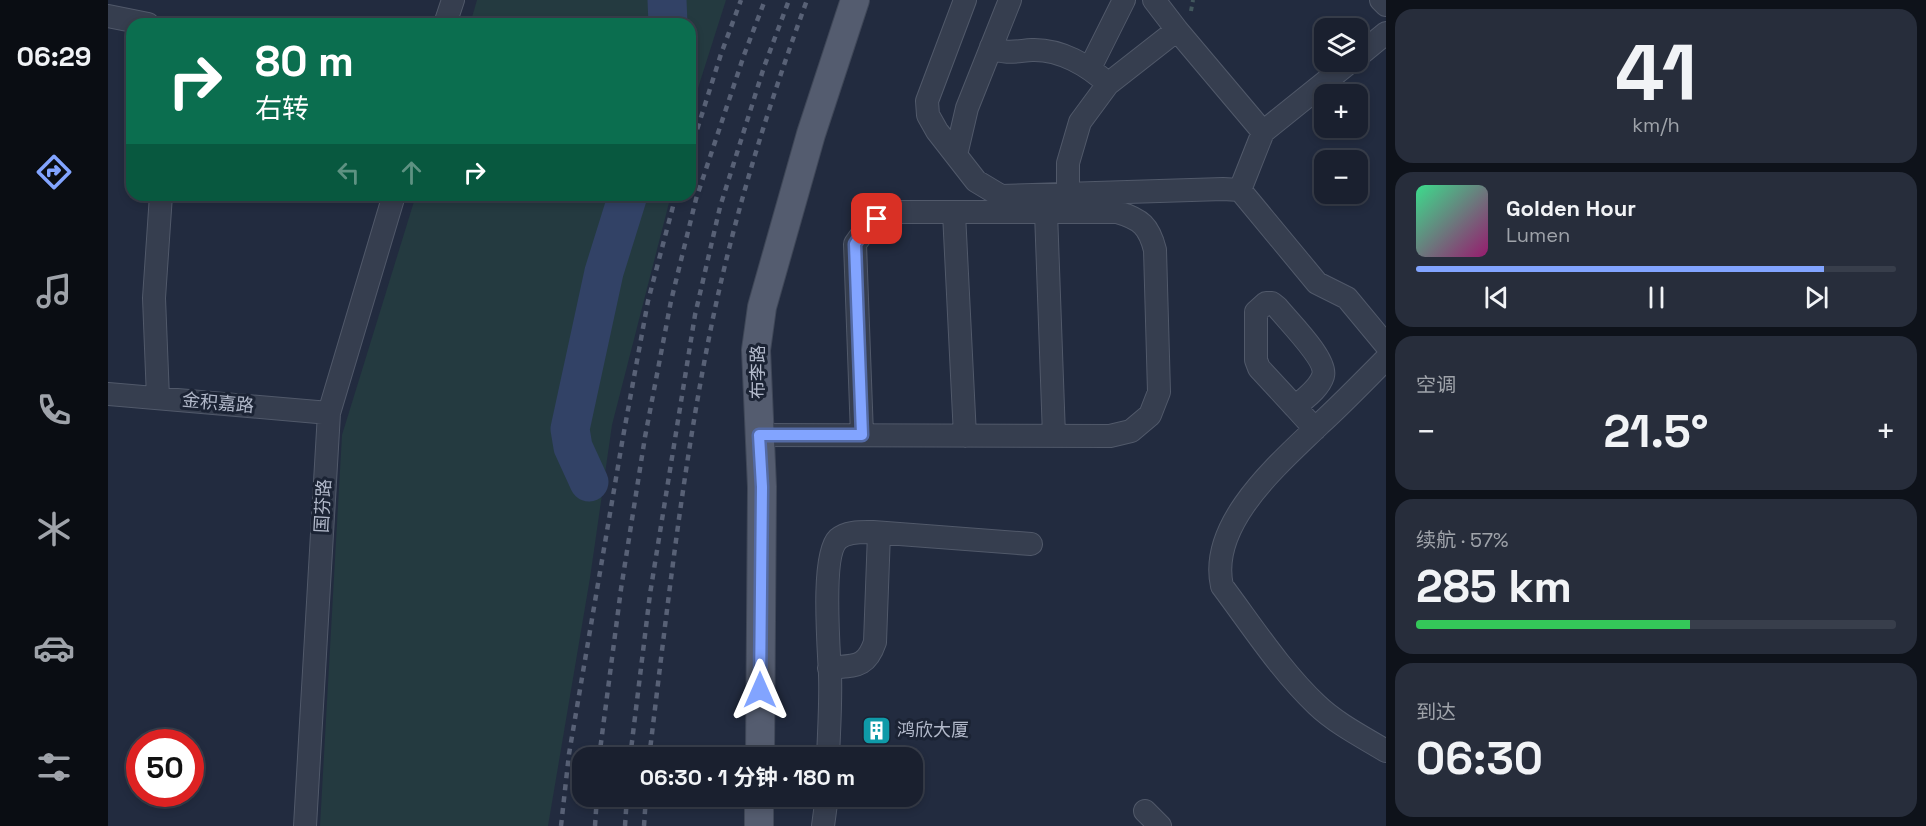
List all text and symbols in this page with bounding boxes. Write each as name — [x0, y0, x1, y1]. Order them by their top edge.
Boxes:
map controls — [1314, 18, 1368, 204]
button: layers — [1314, 18, 1368, 72]
text: 41 — [1615, 23, 1697, 123]
text: 80 m — [255, 35, 354, 88]
text: 06:29 — [17, 39, 91, 74]
icon: right — [156, 42, 234, 120]
button: + — [1314, 84, 1368, 138]
text: 右转 — [255, 91, 309, 126]
text: km/h — [1632, 112, 1680, 138]
button: − — [1314, 150, 1368, 204]
icon: directions — [33, 151, 75, 193]
icon: left — [332, 156, 365, 189]
icon: ahead — [395, 156, 428, 189]
icon: right — [458, 156, 491, 189]
pin — [851, 193, 902, 244]
text: Golden Hour — [1506, 194, 1636, 222]
icon: arrive — [860, 202, 893, 235]
text: Lumen — [1506, 222, 1570, 248]
icon: music — [33, 270, 75, 312]
icon: previous — [1480, 281, 1513, 314]
icon: pause — [1640, 281, 1673, 314]
icon: next — [1800, 281, 1833, 314]
street label: 布李路 — [746, 345, 769, 399]
text: 空调 — [1416, 372, 1456, 398]
street label: 金积嘉路 — [181, 388, 255, 417]
icon: phone — [33, 389, 75, 431]
text: 21.5° — [1603, 403, 1709, 460]
text: − — [1416, 411, 1436, 453]
text: + — [1876, 411, 1896, 453]
street label: 国芬路 — [310, 478, 335, 534]
icon: climate — [33, 508, 75, 550]
text: 续航 · 57% — [1416, 527, 1508, 553]
text: 285 km — [1416, 558, 1572, 615]
icon: car — [33, 627, 75, 669]
position arrow — [728, 658, 792, 722]
text: 到达 — [1416, 699, 1456, 725]
building icon: 鸿欣大厦 — [860, 714, 892, 746]
place label: 鸿欣大厦 — [897, 718, 969, 741]
speed limit sign: 50 — [126, 729, 204, 807]
text: 06:30 — [1416, 730, 1543, 787]
icon: filters — [33, 746, 75, 788]
text: 06:30 · 1 分钟 · 180 m — [640, 763, 855, 791]

